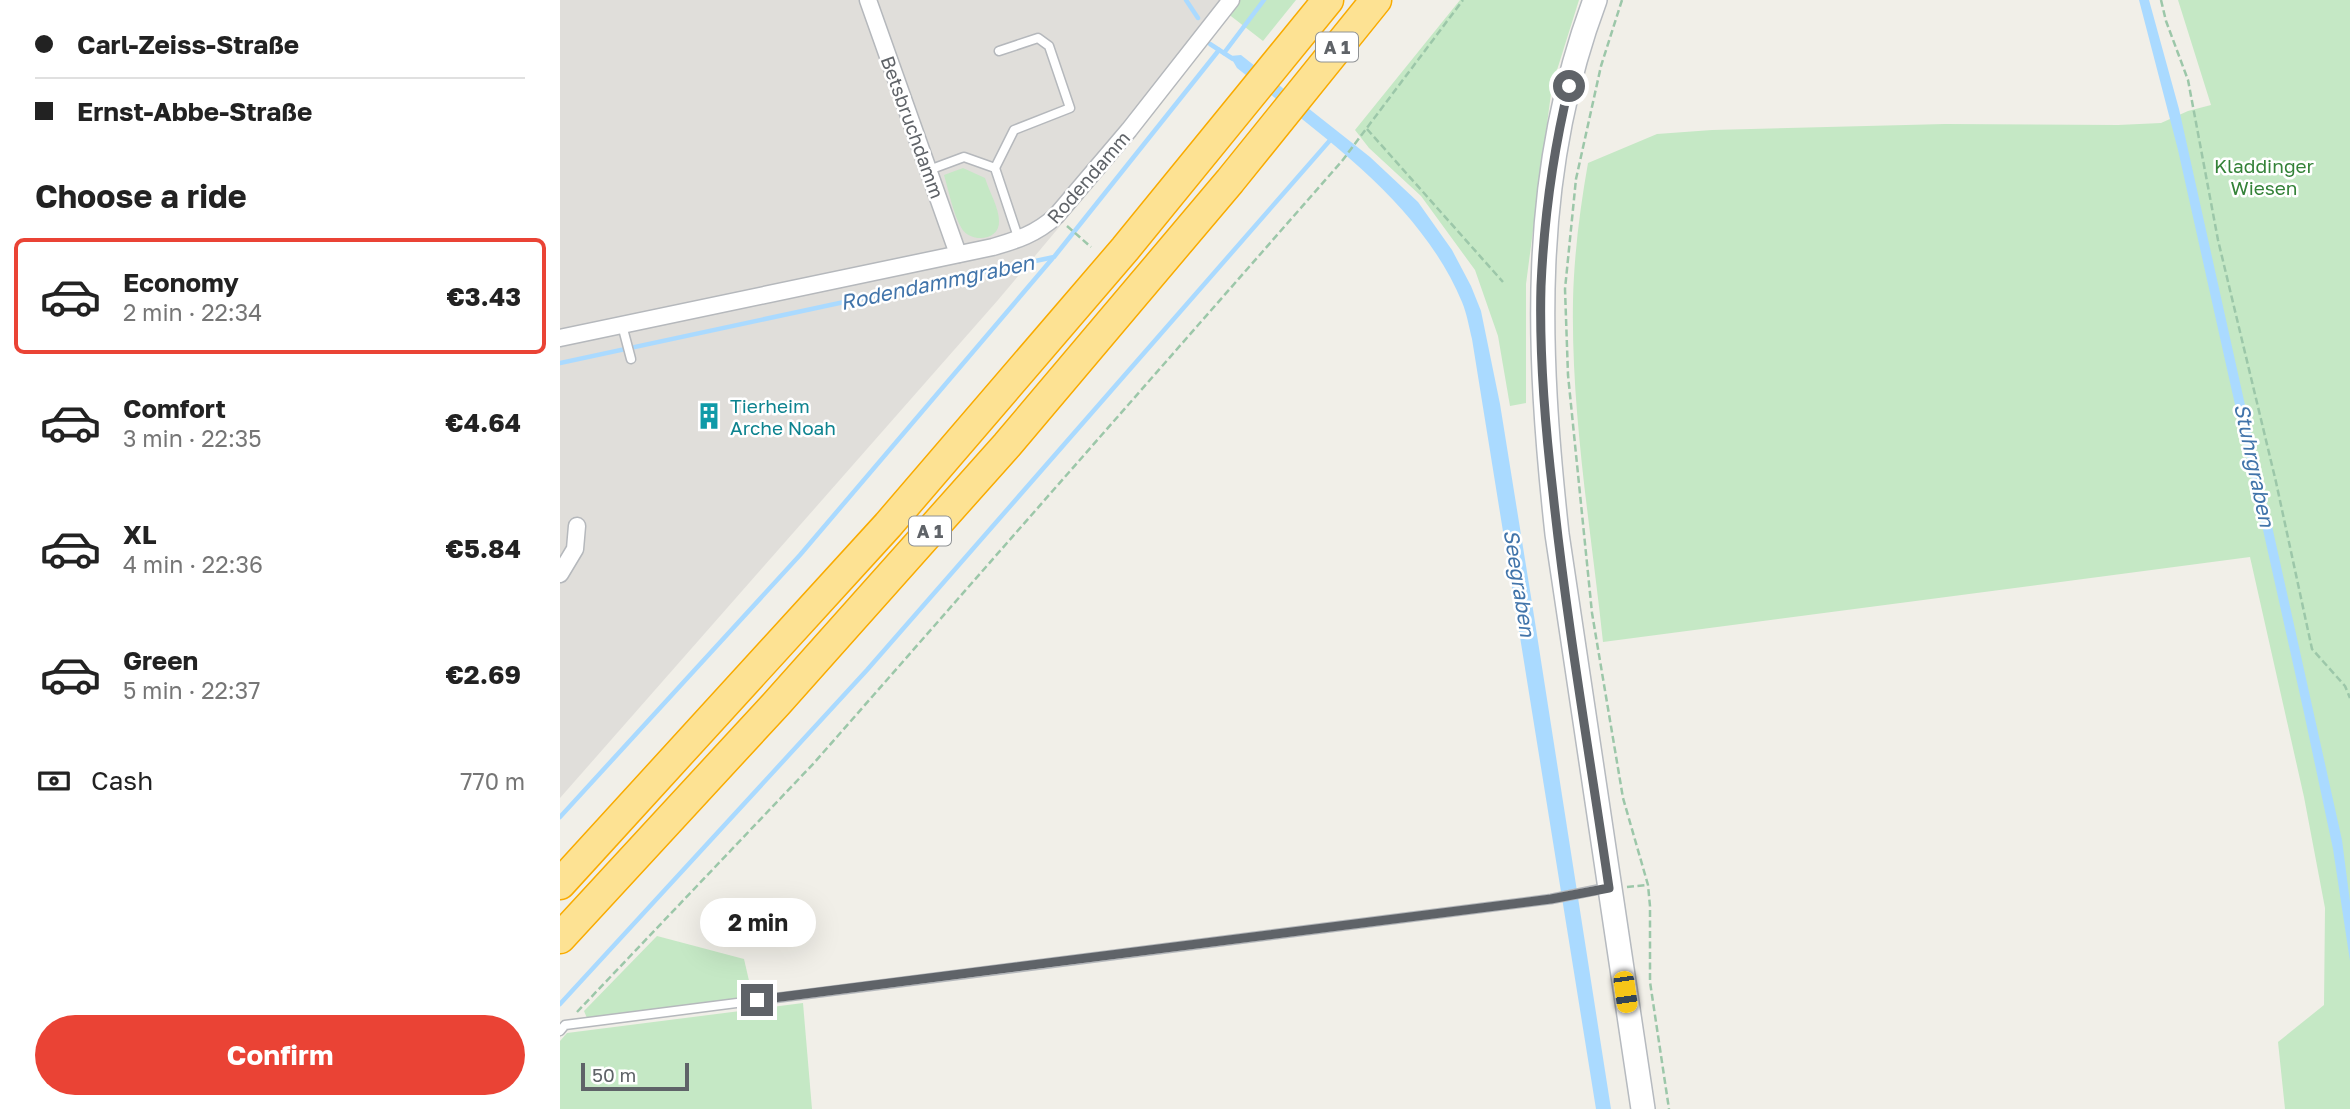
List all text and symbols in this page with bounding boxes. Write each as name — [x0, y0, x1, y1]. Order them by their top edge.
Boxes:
text: Carl-Zeiss-Straße — [77, 29, 299, 60]
road number: A 1 — [1316, 32, 1358, 62]
street label: Betsbruchdamm — [877, 53, 949, 201]
route start — [1553, 70, 1585, 102]
text: Ernst-Abbe-Straße — [77, 96, 312, 127]
street label: Rodendamm — [1042, 126, 1134, 228]
park label: Kladdinger Wiesen — [2214, 154, 2315, 199]
text: Choose a ride — [35, 177, 247, 215]
water label: Rodendammgraben — [838, 249, 1037, 315]
icon: car — [39, 265, 102, 328]
text: Economy — [123, 267, 239, 298]
text: €3.43 — [446, 281, 521, 312]
text: 2 min · 22:34 — [123, 298, 262, 326]
icon: car — [39, 391, 102, 454]
text: Comfort — [123, 393, 226, 424]
place label: Tierheim Arche Noah — [730, 394, 836, 439]
building icon: Tierheim Arche Noah — [694, 401, 724, 431]
water label: Stuhrgraben — [2229, 401, 2281, 530]
text: €4.64 — [445, 407, 521, 438]
text: 3 min · 22:35 — [123, 424, 262, 452]
road number: A 1 — [909, 516, 951, 546]
icon: car — [39, 517, 102, 580]
text: XL — [123, 519, 157, 550]
water label: Seegraben — [1499, 527, 1542, 640]
text: €5.84 — [446, 533, 521, 564]
text: 4 min · 22:36 — [123, 550, 263, 578]
icon: car — [39, 643, 102, 706]
text: Green — [123, 645, 198, 676]
text: €2.69 — [445, 659, 521, 690]
text: 5 min · 22:37 — [123, 676, 260, 704]
icon: cash — [35, 762, 73, 800]
text: Cash — [91, 765, 153, 796]
text: 770 m — [460, 767, 525, 795]
callout: 2 min — [699, 898, 815, 948]
text: 2 min — [728, 908, 788, 936]
car — [1612, 970, 1639, 1014]
route end — [741, 984, 773, 1016]
button: Confirm — [35, 1015, 525, 1095]
scale bar — [581, 1060, 690, 1092]
text: 50 m — [592, 1063, 636, 1086]

